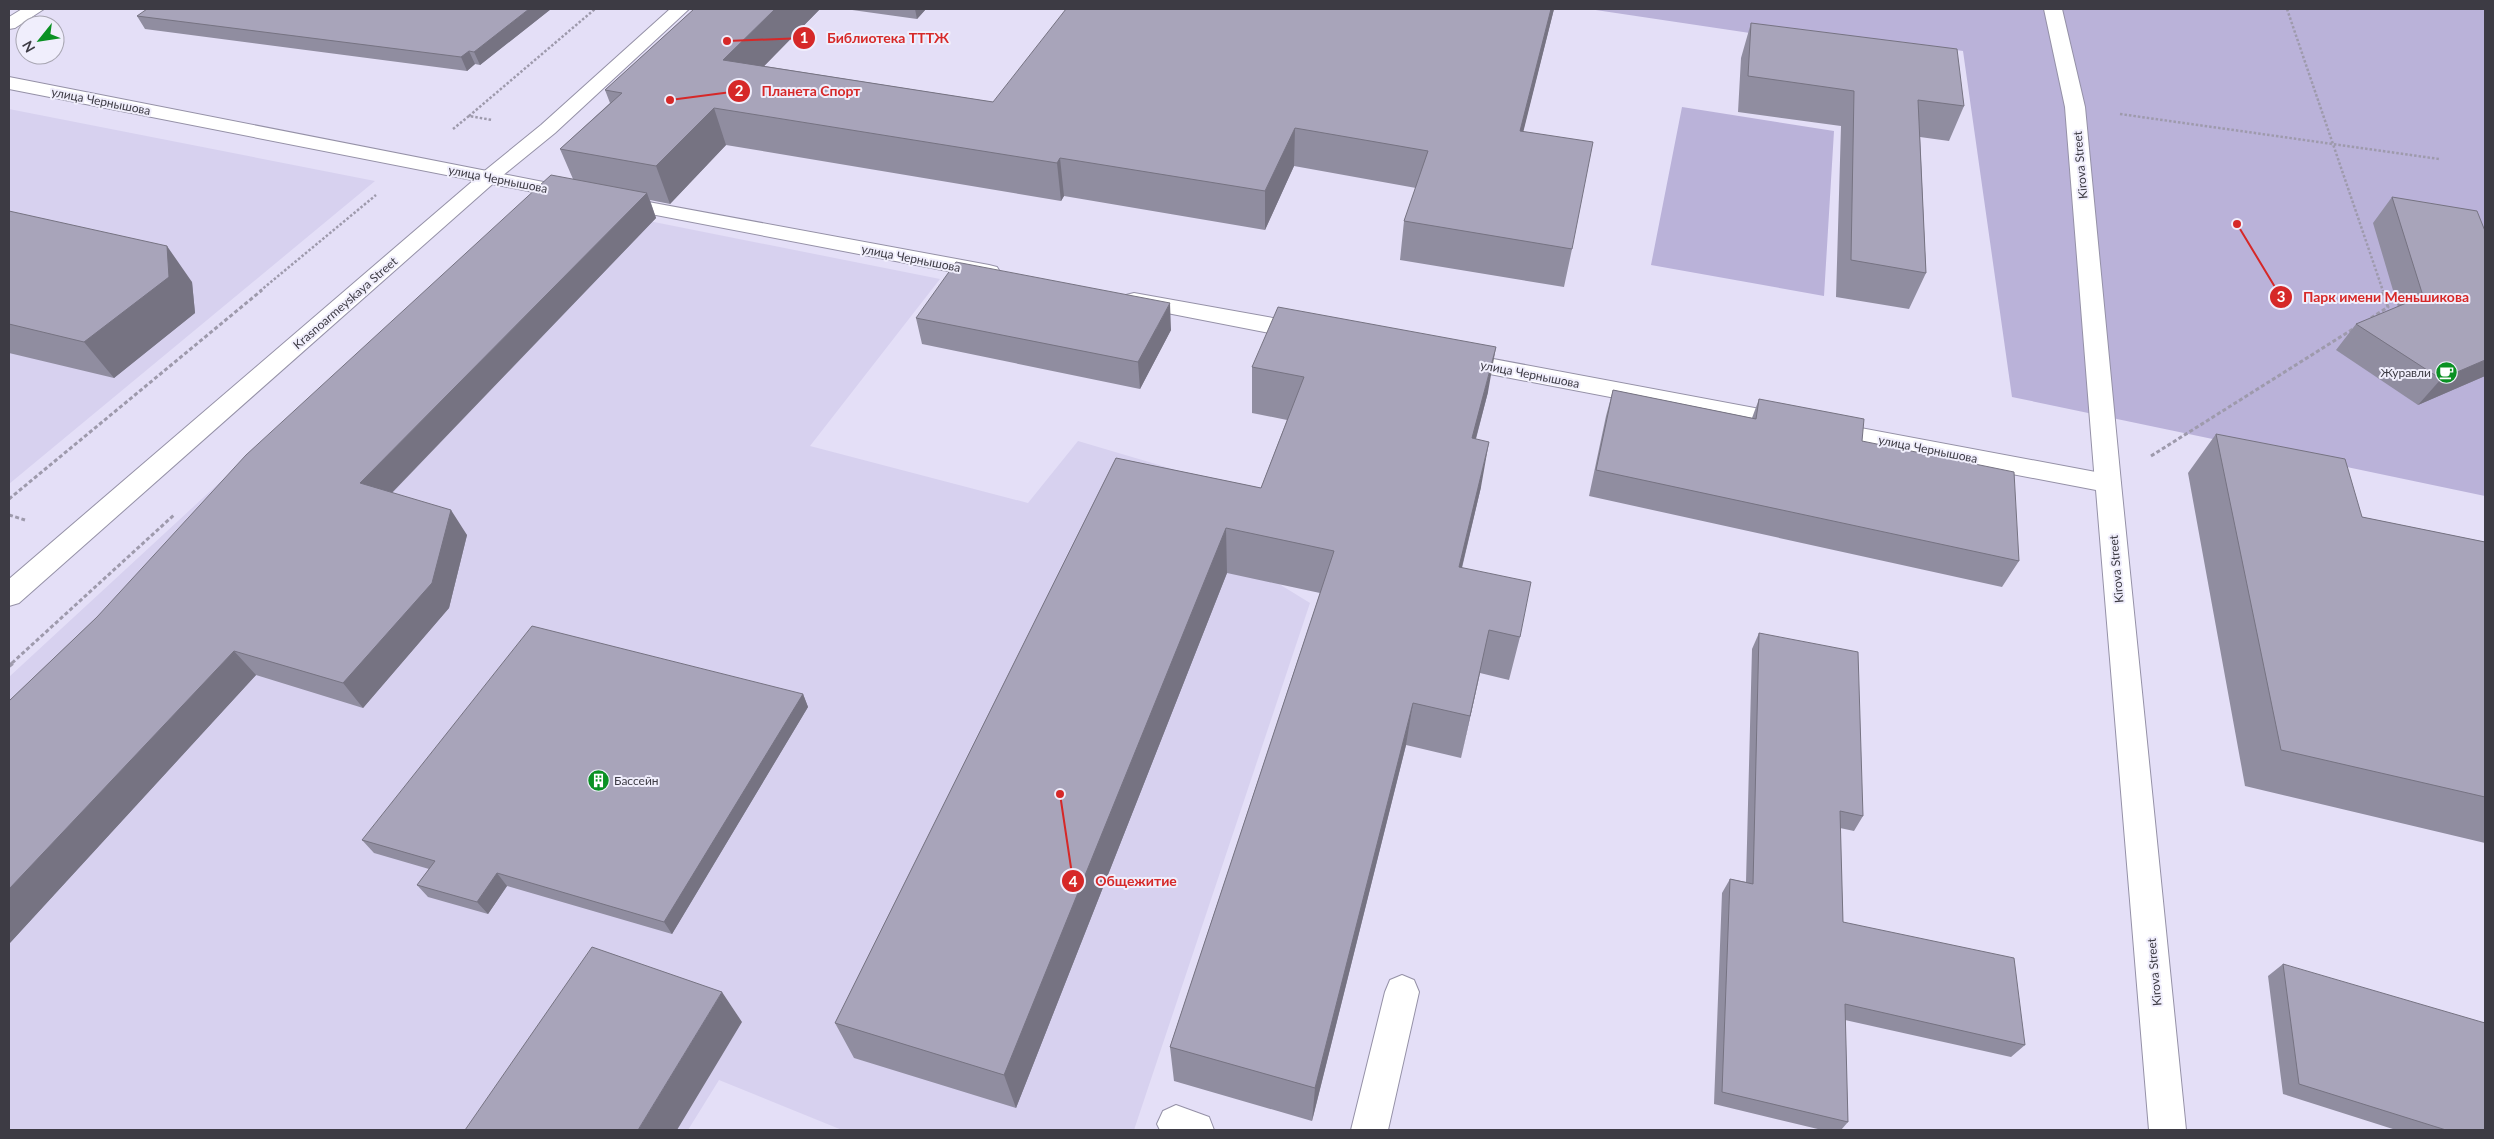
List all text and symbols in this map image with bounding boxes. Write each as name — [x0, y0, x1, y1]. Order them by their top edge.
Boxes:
north arrow — [15, 15, 65, 65]
callout: Библиотека ТТТЖ — [792, 23, 959, 52]
text: 1 — [800, 28, 808, 46]
text: Библиотека ТТТЖ — [827, 29, 949, 46]
text: N — [18, 38, 38, 56]
callout: Планета Спорт — [727, 76, 871, 105]
text: 2 — [735, 81, 744, 99]
text: Планета Спорт — [761, 82, 861, 99]
street label: улица Чернышова — [50, 84, 152, 118]
street label: Kirova Street — [2069, 130, 2090, 200]
street label: улица Чернышова — [447, 162, 549, 196]
street label: улица Чернышова — [860, 241, 962, 275]
street label: Krasnoarmeyskaya Street — [290, 253, 401, 352]
callout: Парк имени Меньшикова — [2268, 282, 2479, 311]
text: 3 — [2277, 287, 2285, 305]
text: Парк имени Меньшикова — [2303, 288, 2469, 305]
street label: улица Чернышова — [1479, 357, 1581, 391]
cafe icon: Журавли — [2435, 360, 2459, 384]
place label: Журавли — [2380, 365, 2431, 380]
street label: улица Чернышова — [1877, 432, 1979, 466]
street label: Kirova Street — [2105, 534, 2126, 604]
building icon: Бассейн — [586, 768, 610, 792]
place label: Бассейн — [614, 773, 659, 788]
callout: Общежитие — [1060, 867, 1187, 896]
text: 4 — [1069, 872, 1078, 890]
text: Общежитие — [1095, 872, 1177, 889]
street label: Kirova Street — [2143, 937, 2164, 1007]

